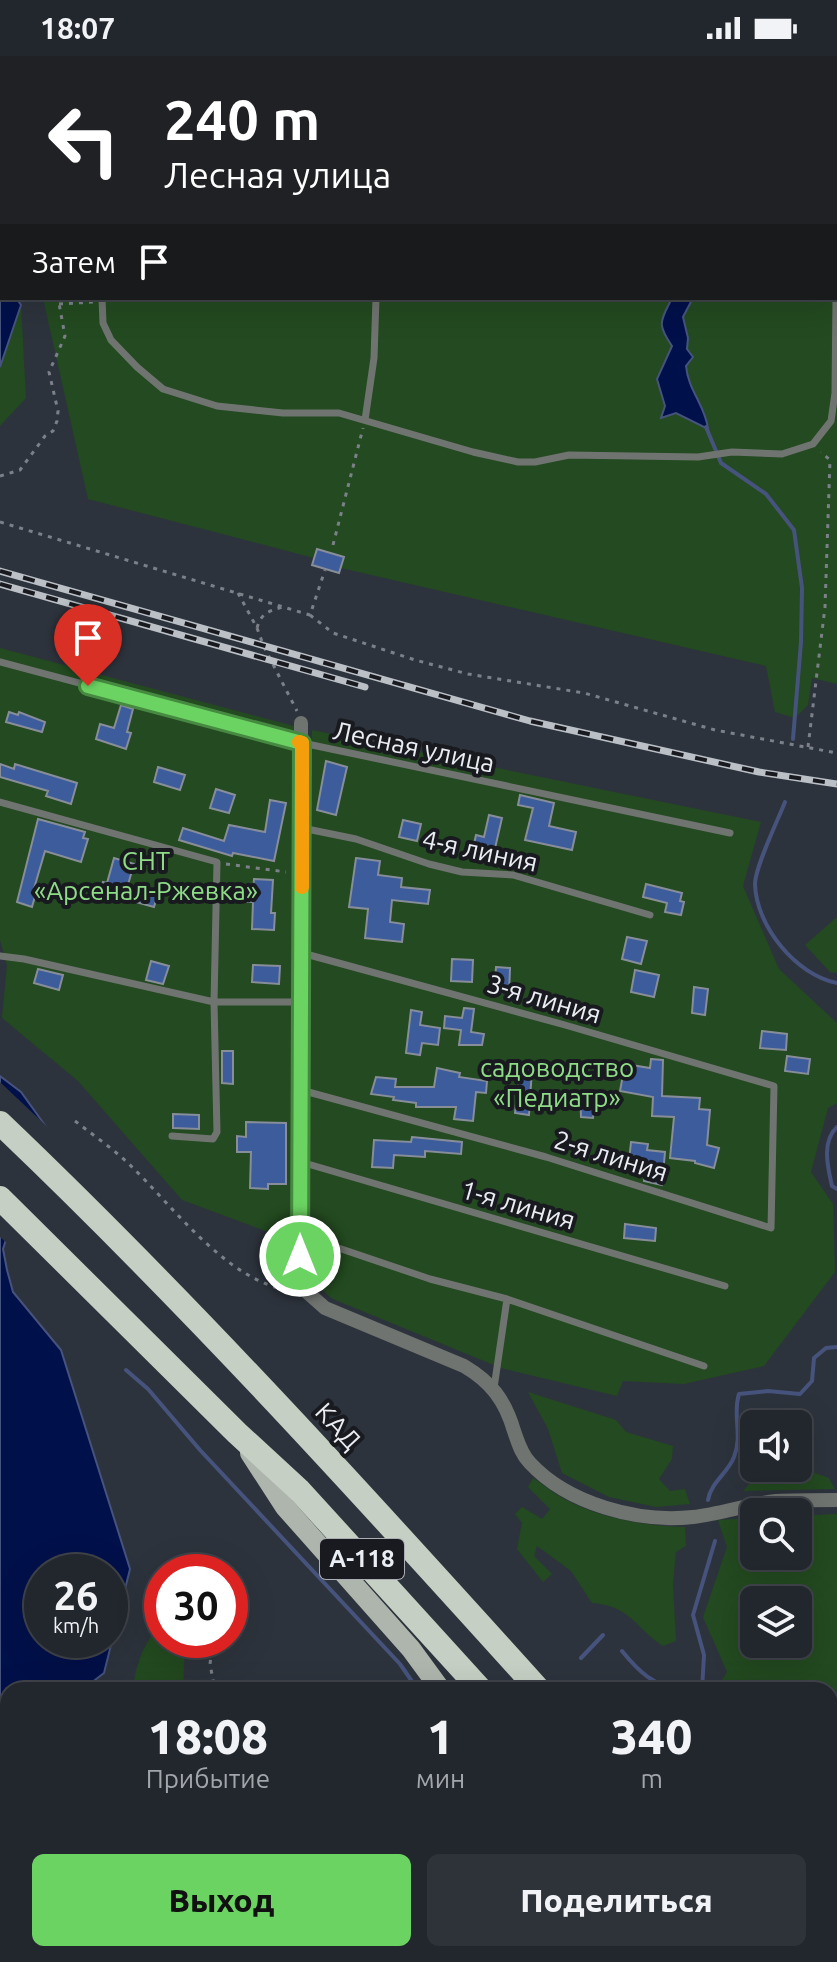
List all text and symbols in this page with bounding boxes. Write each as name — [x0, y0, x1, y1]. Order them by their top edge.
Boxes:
text: 18:07 — [40, 11, 115, 45]
icon: left — [32, 88, 136, 192]
text: 240 m — [164, 88, 320, 151]
text: Лесная улица — [164, 154, 391, 195]
icon: arrive — [132, 240, 176, 284]
text: Затем — [32, 245, 116, 279]
pin — [54, 604, 122, 686]
icon: arrive — [66, 616, 110, 660]
street label: Лесная улица — [331, 715, 497, 778]
street label: 4-я линия — [420, 824, 540, 877]
park label: СНТ «Арсенал-Ржевка» — [34, 846, 258, 905]
street label: 3-я линия — [484, 968, 605, 1029]
park label: садоводство «Педиатр» — [480, 1053, 634, 1112]
street label: 2-я линия — [551, 1125, 671, 1187]
street label: 1-я линия — [458, 1174, 579, 1235]
position arrow — [258, 1214, 342, 1298]
street label: КАД — [310, 1397, 367, 1455]
map controls — [740, 1410, 812, 1658]
button: sound — [740, 1410, 812, 1482]
button: search — [740, 1498, 812, 1570]
road number: А-118 — [320, 1539, 404, 1579]
speed limit sign: 30 — [144, 1554, 248, 1658]
text: 26 — [53, 1573, 99, 1618]
button: layers — [740, 1586, 812, 1658]
text: km/h — [53, 1614, 99, 1637]
text: 18:08 — [148, 1709, 268, 1763]
text: 1 — [427, 1709, 454, 1763]
text: 340 — [611, 1709, 692, 1763]
text: Прибытие — [146, 1764, 270, 1793]
text: мин — [416, 1764, 465, 1793]
text: m — [640, 1764, 663, 1793]
button: Выход — [32, 1854, 411, 1946]
button: Поделиться — [427, 1854, 806, 1946]

